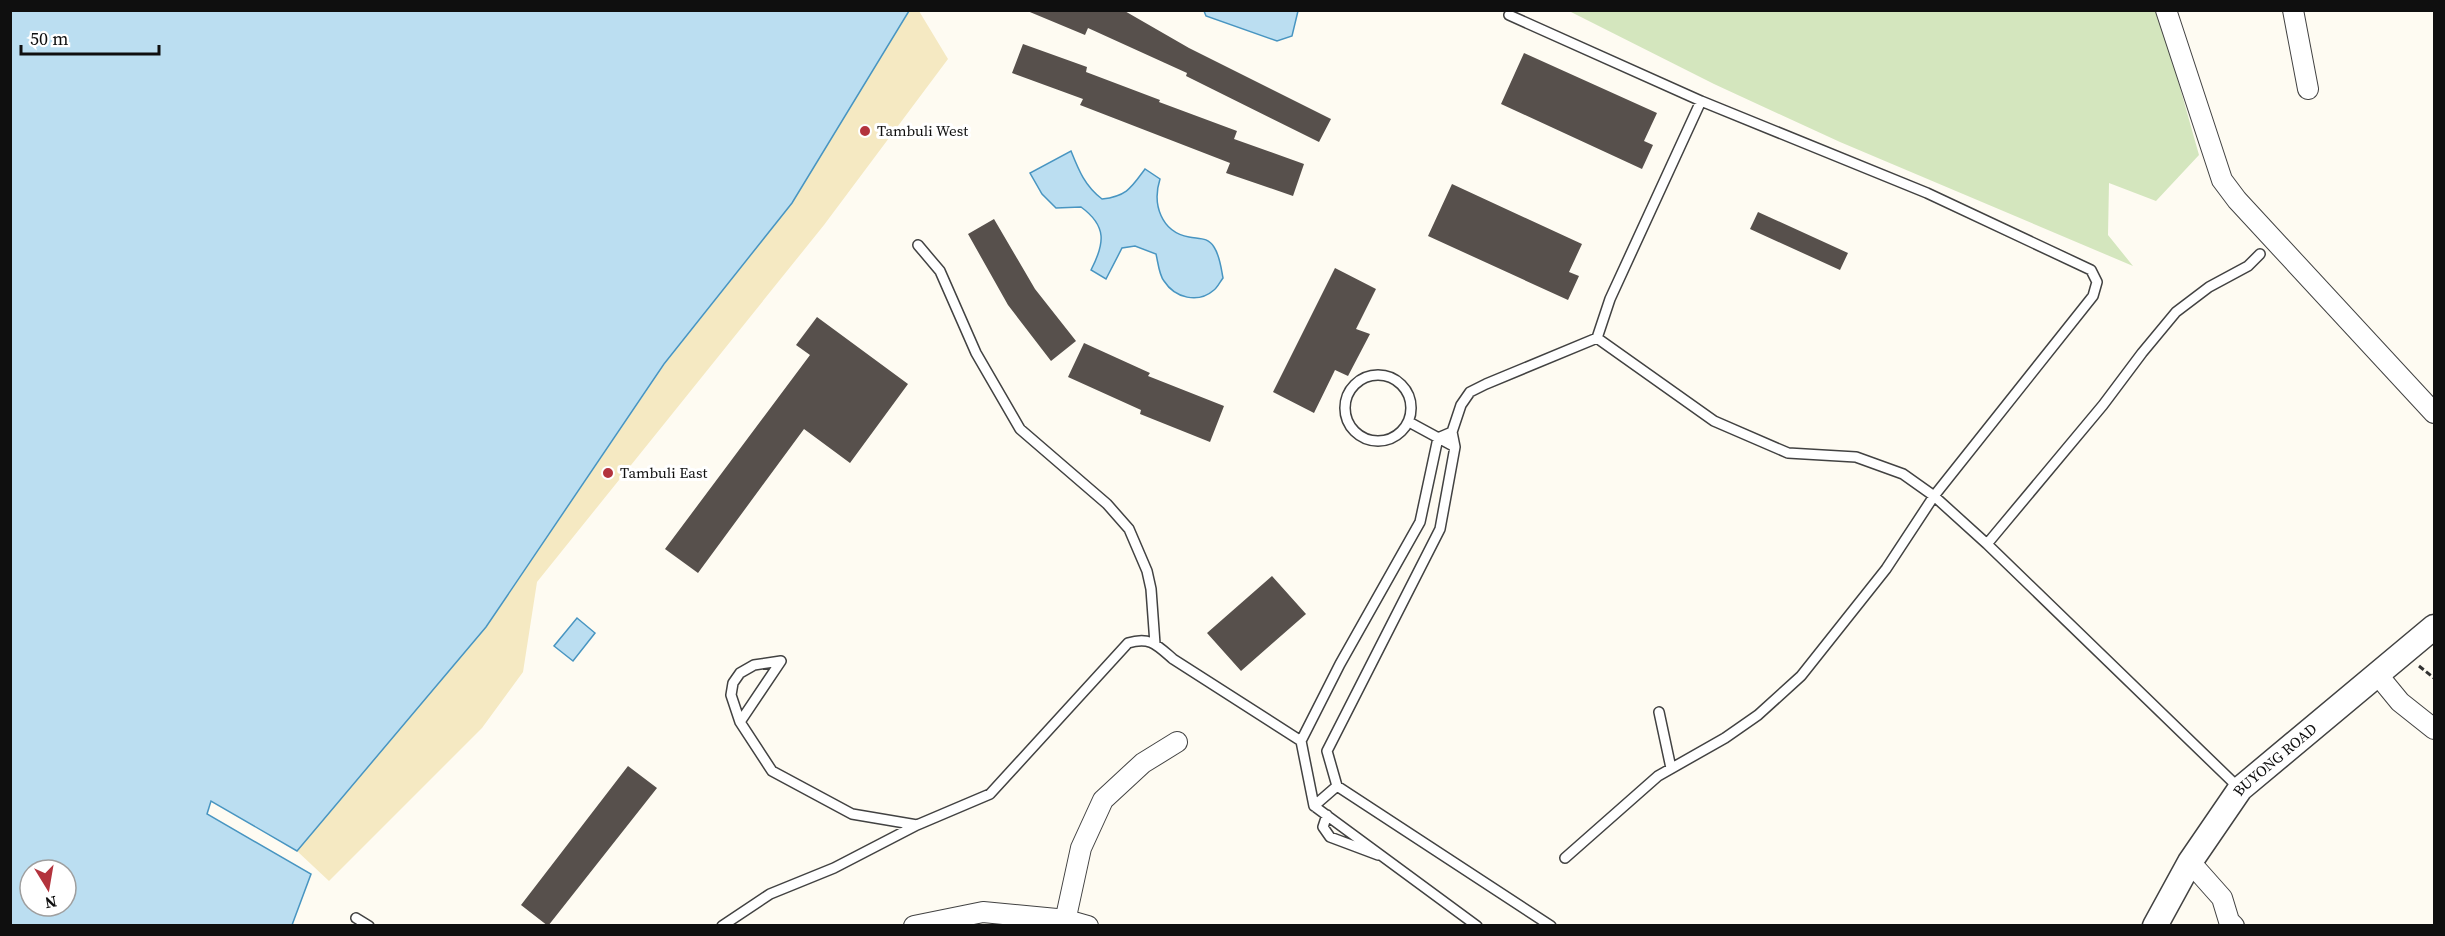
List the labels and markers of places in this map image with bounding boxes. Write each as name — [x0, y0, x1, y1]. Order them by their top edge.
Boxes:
place label: Tambuli West — [877, 120, 968, 141]
marker: Tambuli West — [858, 124, 872, 138]
place label: Tambuli East — [620, 462, 707, 483]
marker: Tambuli East — [601, 466, 615, 480]

